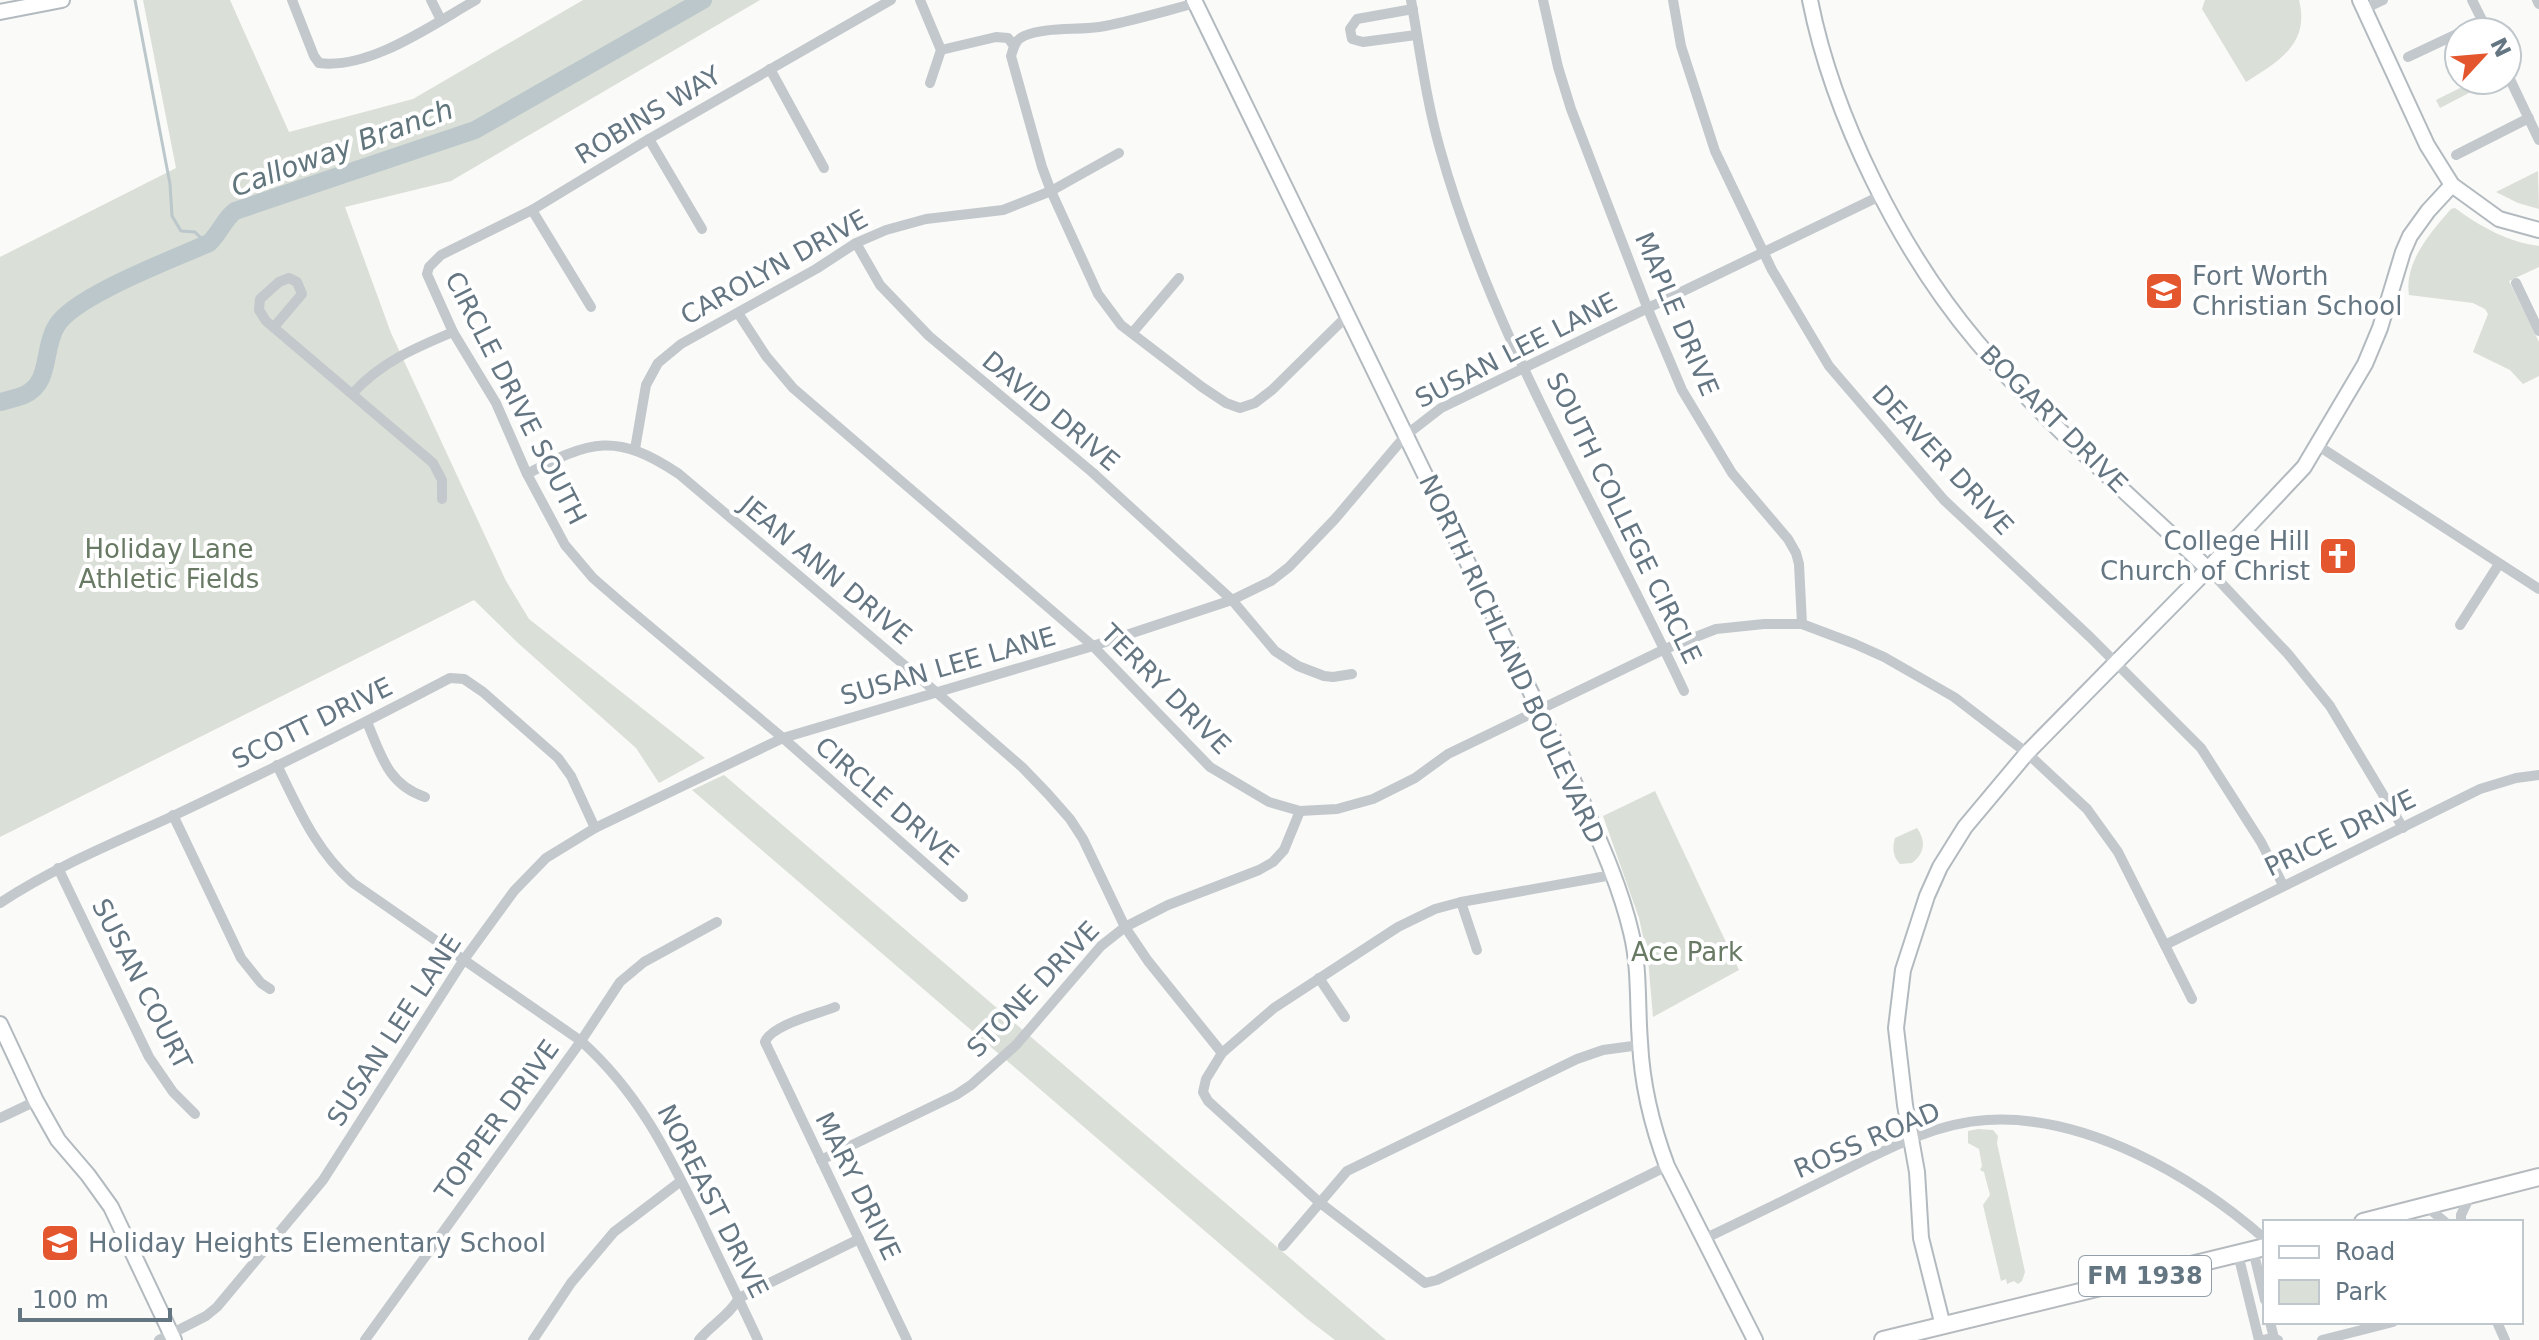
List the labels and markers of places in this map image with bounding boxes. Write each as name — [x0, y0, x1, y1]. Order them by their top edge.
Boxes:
place label: Fort Worth Christian School — [2192, 261, 2403, 321]
school or university icon: Fort Worth Christian School — [2143, 270, 2185, 312]
place label: College Hill Church of Christ — [2100, 526, 2310, 586]
church icon: College Hill Church of Christ — [2317, 535, 2359, 577]
school or university icon: Holiday Heights Elementary School — [39, 1222, 81, 1264]
place label: Holiday Heights Elementary School — [88, 1228, 546, 1258]

